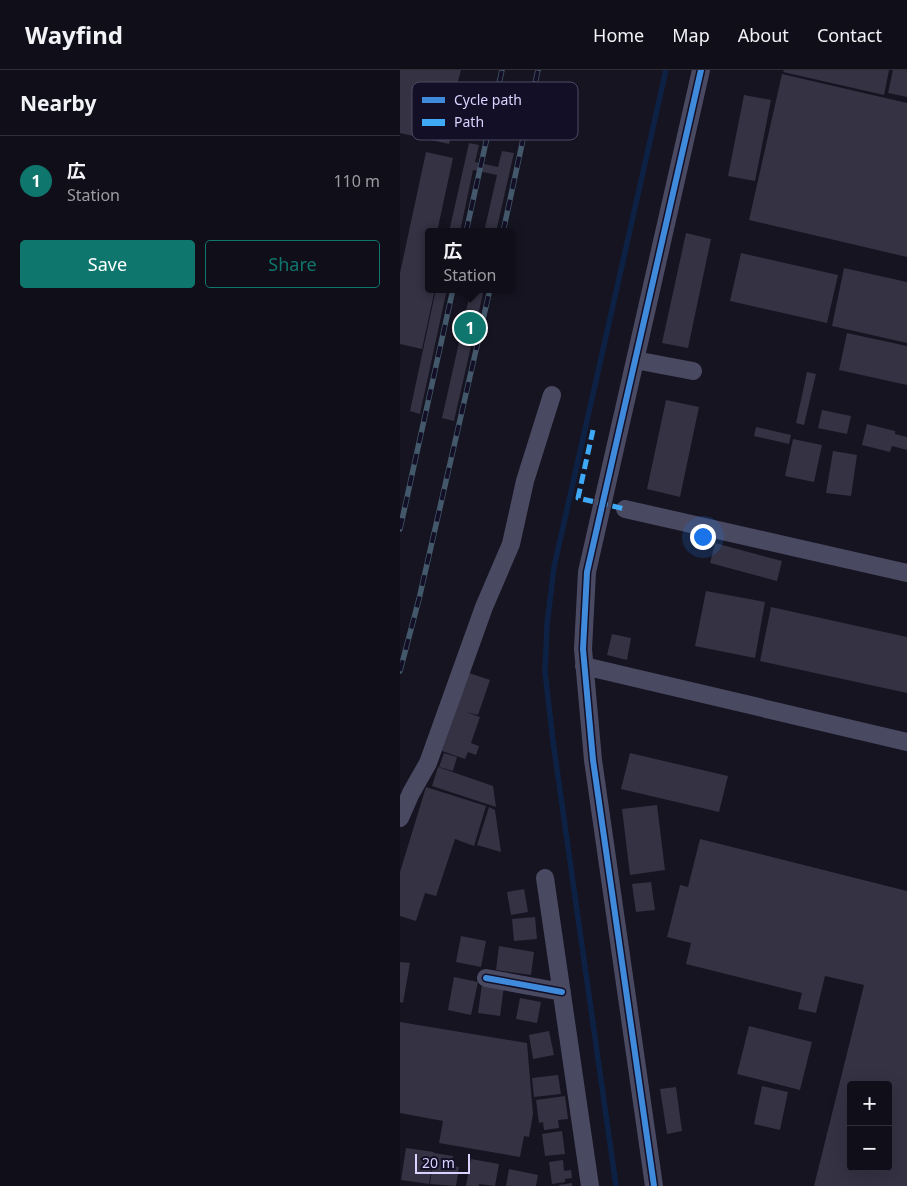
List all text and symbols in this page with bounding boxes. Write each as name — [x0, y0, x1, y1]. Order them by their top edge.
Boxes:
text: Wayfind — [25, 18, 123, 51]
text: Home — [593, 23, 644, 47]
text: Map — [672, 23, 710, 47]
text: About — [738, 23, 789, 47]
text: Contact — [817, 23, 882, 47]
legend — [412, 82, 578, 140]
text: Nearby — [20, 89, 96, 117]
text: Cycle path — [454, 90, 522, 109]
text: Path — [454, 112, 484, 131]
text: 広 — [67, 158, 86, 184]
text: 1 — [31, 170, 41, 192]
text: 110 m — [333, 170, 380, 192]
text: Station — [67, 184, 120, 206]
popup — [425, 228, 515, 293]
text: 広 — [443, 238, 463, 264]
button: Save — [20, 240, 195, 288]
button: Share — [205, 240, 380, 288]
text: Station — [443, 264, 497, 286]
pin: 1 — [454, 309, 486, 347]
your location — [690, 524, 716, 550]
map controls — [847, 1081, 892, 1171]
button: + — [847, 1081, 892, 1126]
button: − — [847, 1126, 892, 1171]
scale bar — [415, 1151, 470, 1174]
text: 20 m — [422, 1153, 455, 1172]

